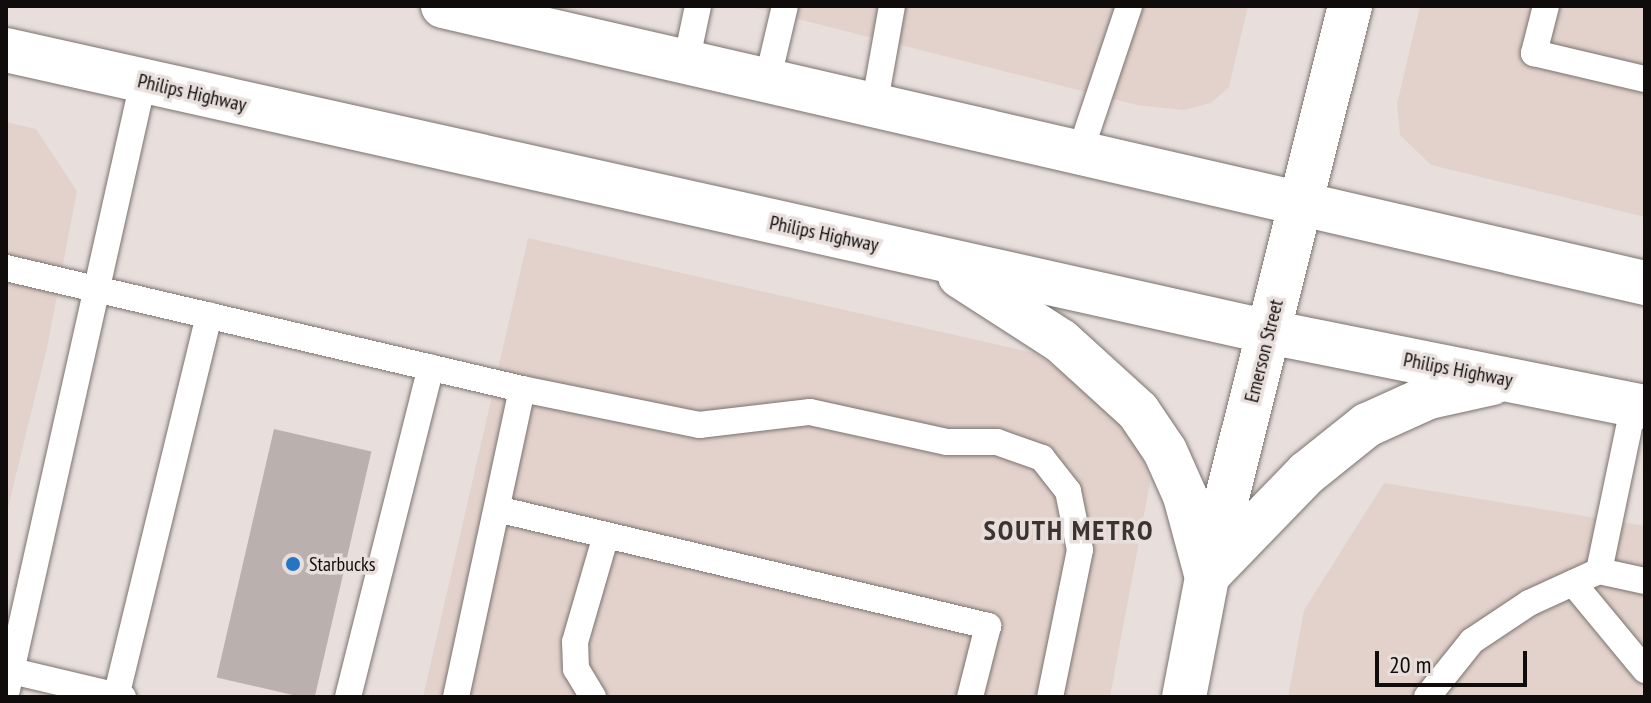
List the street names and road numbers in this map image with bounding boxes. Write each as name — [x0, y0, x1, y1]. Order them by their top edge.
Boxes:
street label: Philips Highway — [135, 69, 249, 117]
street label: Philips Highway — [767, 211, 881, 257]
street label: Emerson Street — [1240, 297, 1288, 405]
street label: Philips Highway — [1401, 348, 1515, 392]

